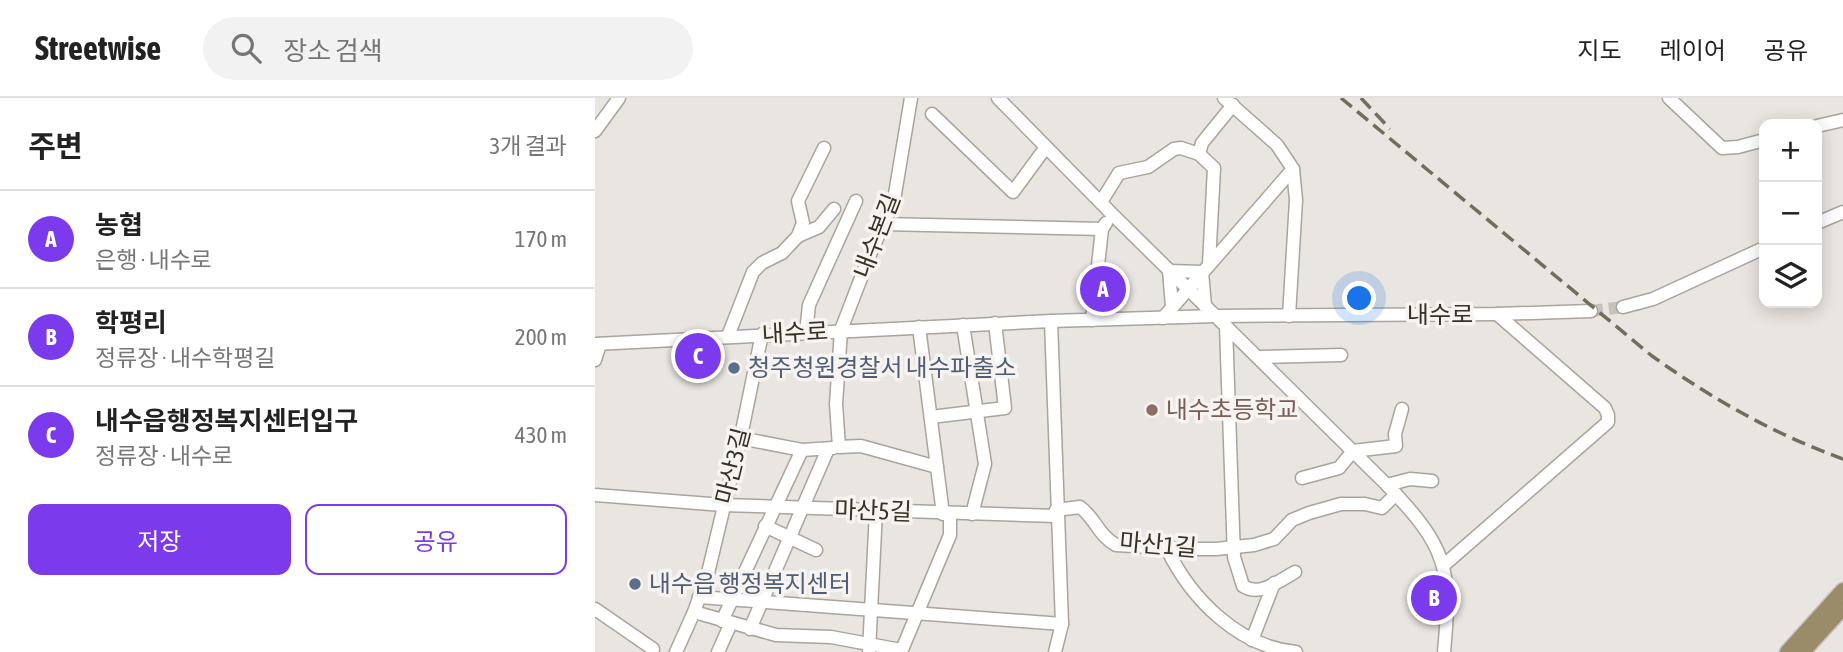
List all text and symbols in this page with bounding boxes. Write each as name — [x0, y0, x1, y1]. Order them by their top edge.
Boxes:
search box — [203, 17, 693, 80]
text: Streetwise — [35, 29, 161, 67]
icon: search — [227, 29, 265, 67]
text: 장소 검색 — [283, 36, 383, 66]
text: 지도 — [1577, 37, 1622, 64]
text: 레이어 — [1660, 37, 1726, 64]
text: 공유 — [1764, 37, 1808, 64]
map controls — [1759, 119, 1822, 308]
button: + — [1759, 119, 1822, 182]
text: 주변 — [28, 129, 83, 163]
text: 3개 결과 — [490, 133, 567, 159]
button: − — [1759, 182, 1822, 245]
street label: 내수본길 — [848, 190, 905, 282]
text: 농협 — [95, 210, 143, 240]
text: A — [45, 226, 57, 252]
text: 170 m — [515, 226, 567, 252]
button: layers — [1759, 245, 1822, 308]
text: 은행 · 내수로 — [95, 247, 212, 273]
pin: A — [1080, 263, 1126, 315]
your location — [1342, 281, 1376, 315]
street label: 내수로 — [1407, 301, 1473, 328]
text: 학평리 — [95, 308, 167, 338]
street label: 내수로 — [761, 317, 829, 348]
text: B — [46, 324, 56, 350]
text: 200 m — [515, 324, 567, 350]
pin: C — [675, 330, 721, 382]
text: 정류장 · 내수학평길 — [95, 345, 276, 371]
place label: 청주청원경찰서 내수파출소 — [748, 354, 1016, 381]
marker: 청주청원경찰서 내수파출소 — [726, 360, 742, 376]
place label: 내수초등학교 — [1166, 396, 1298, 423]
marker: 내수초등학교 — [1144, 402, 1160, 418]
text: 내수읍행정복지센터입구 — [95, 406, 358, 436]
text: C — [46, 422, 56, 448]
text: 430 m — [515, 422, 567, 448]
street label: 마산3길 — [710, 425, 755, 507]
text: 정류장 · 내수로 — [95, 443, 233, 469]
street label: 마산5길 — [834, 496, 912, 525]
button: 저장 — [28, 504, 291, 575]
button: 공유 — [305, 504, 567, 575]
street label: 마산1길 — [1118, 528, 1198, 561]
place label: 내수읍 행정복지센터 — [649, 570, 851, 597]
pin: B — [1411, 572, 1457, 624]
marker: 내수읍 행정복지센터 — [627, 576, 643, 592]

